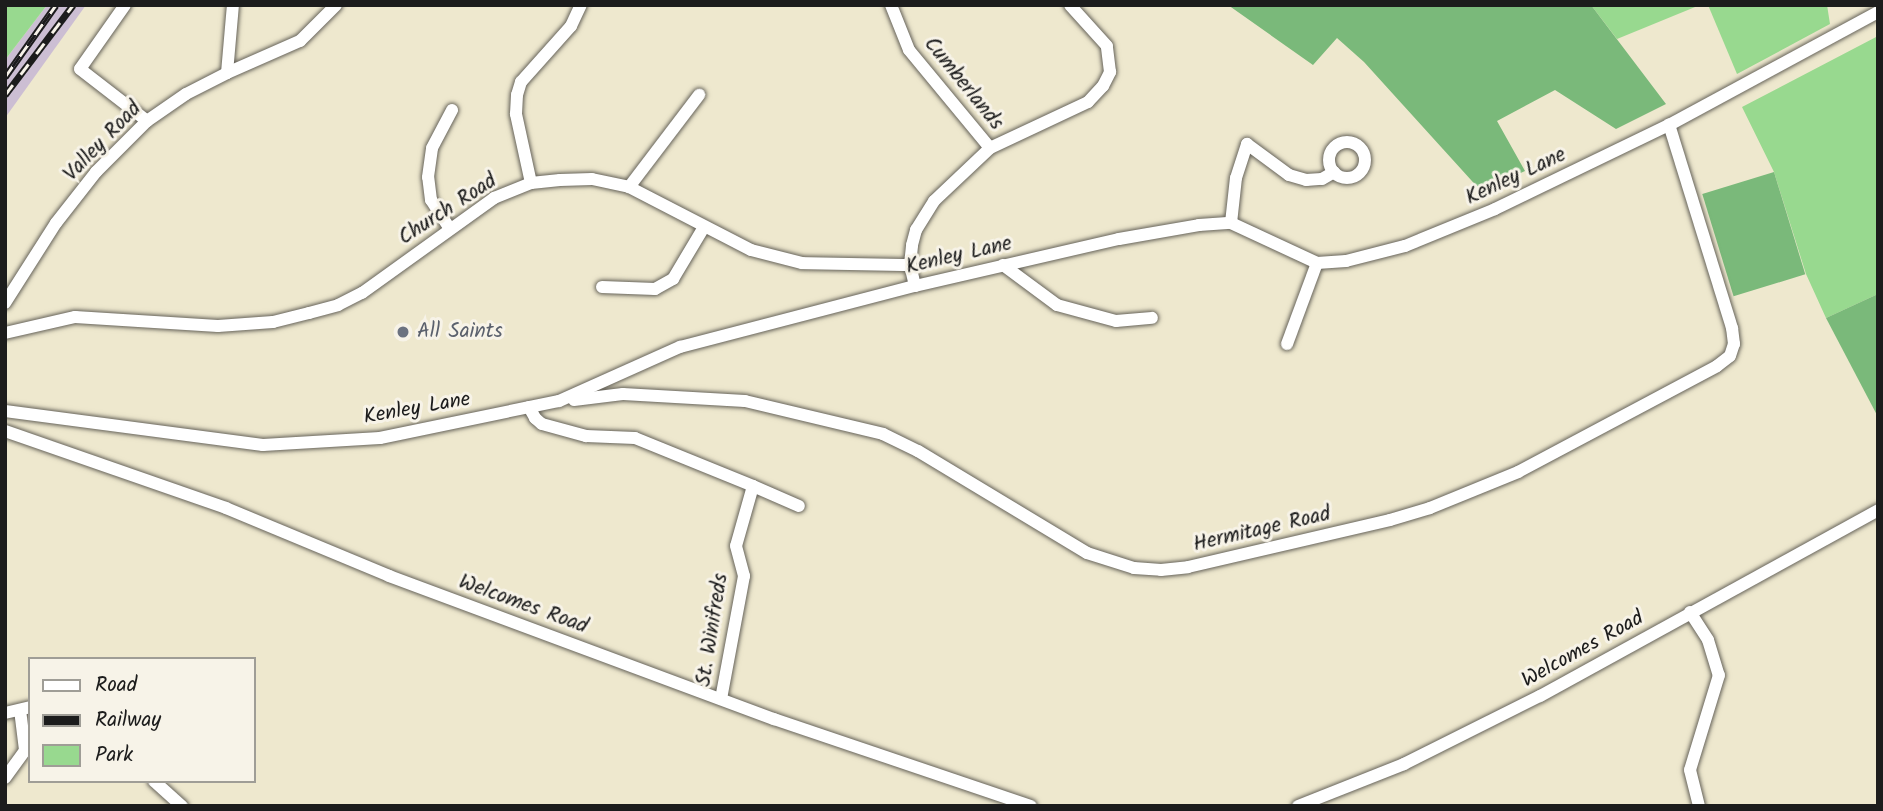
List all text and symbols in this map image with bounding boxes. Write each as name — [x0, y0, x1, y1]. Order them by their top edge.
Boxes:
street label: Cumberlands — [918, 32, 1008, 136]
street label: Valley Road — [59, 97, 147, 187]
street label: Kenley Lane — [1462, 143, 1570, 211]
street label: Church Road — [394, 169, 502, 251]
street label: Kenley Lane — [904, 232, 1014, 280]
place label: All Saints — [417, 319, 503, 345]
marker: All Saints — [395, 324, 411, 340]
street label: Kenley Lane — [362, 387, 472, 431]
street label: Hermitage Road — [1191, 502, 1333, 558]
street label: Welcomes Road — [455, 570, 591, 640]
street label: St. Winifreds — [692, 572, 734, 688]
street label: Welcomes Road — [1518, 606, 1648, 694]
legend — [28, 657, 256, 783]
text: Road — [95, 669, 137, 702]
text: Railway — [95, 704, 161, 737]
text: Park — [95, 739, 133, 772]

